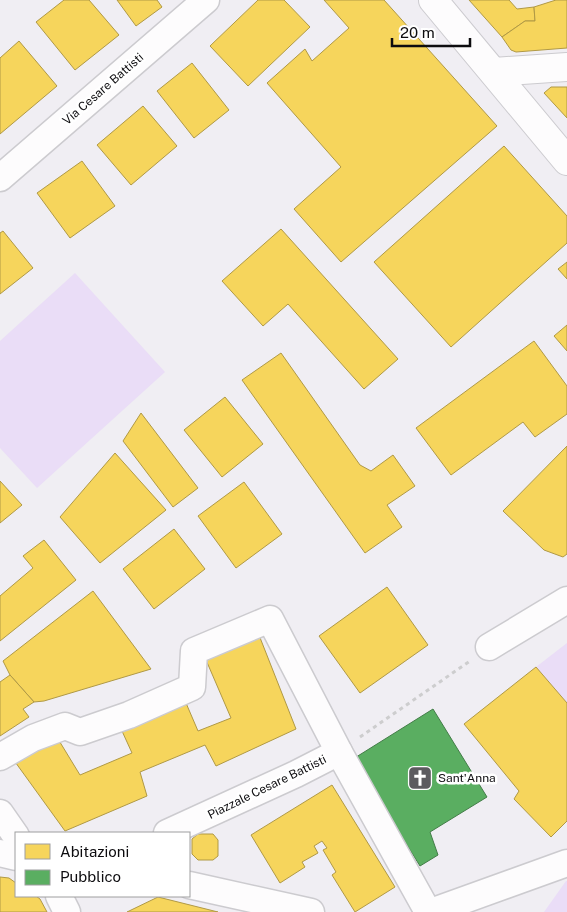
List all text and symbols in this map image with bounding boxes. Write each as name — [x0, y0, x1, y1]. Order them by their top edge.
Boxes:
scale bar — [392, 15, 470, 47]
text: 20 m — [400, 24, 435, 41]
street label: Via Cesare Battisti — [60, 50, 146, 128]
street label: Piazzale Cesare Battisti — [205, 752, 329, 822]
church icon: Sant'Anna — [407, 765, 433, 791]
place label: Sant'Anna — [438, 771, 496, 785]
legend — [15, 832, 190, 897]
text: Abitazioni — [60, 843, 129, 860]
text: Pubblico — [60, 868, 121, 885]

